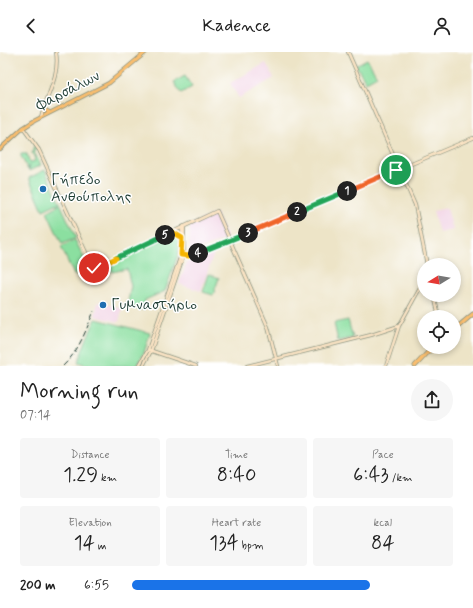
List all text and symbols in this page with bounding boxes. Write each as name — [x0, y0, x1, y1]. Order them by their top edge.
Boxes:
text: Kadence — [202, 14, 271, 38]
icon: back — [20, 15, 42, 37]
icon: person — [431, 15, 453, 37]
street label: Φαρσάλων — [32, 66, 104, 116]
pin — [379, 153, 413, 187]
icon: arrive — [385, 159, 407, 181]
place label: Γήπεδο Ανθούπολης — [51, 170, 132, 207]
pin: 1 — [337, 181, 357, 201]
marker: Γήπεδο Ανθούπολης — [38, 184, 48, 194]
text: 1 — [345, 184, 349, 198]
pin: 2 — [287, 202, 307, 222]
text: 2 — [294, 205, 300, 219]
pin: 3 — [238, 223, 258, 243]
pin: 5 — [155, 225, 175, 245]
text: 3 — [246, 226, 250, 240]
text: 5 — [162, 228, 168, 242]
pin: 4 — [188, 243, 208, 263]
text: 4 — [195, 246, 201, 260]
pin — [77, 251, 111, 285]
icon: check — [83, 257, 105, 279]
north arrow — [417, 258, 461, 302]
map controls — [417, 258, 461, 354]
place label: Γυμναστήριο — [111, 295, 197, 315]
marker: Γυμναστήριο — [98, 300, 108, 310]
button: locate — [417, 310, 461, 354]
text: Morning run — [20, 378, 139, 406]
button: share — [411, 379, 453, 421]
text: 07:14 — [20, 407, 51, 424]
text: Distance — [71, 448, 110, 462]
text: Time — [225, 448, 248, 462]
text: Pace — [372, 448, 394, 462]
text: 1.29 — [63, 462, 98, 489]
text: 8:40 — [217, 462, 256, 489]
text: 6:43 — [353, 462, 389, 489]
text: km — [98, 471, 117, 485]
text: /km — [389, 471, 413, 485]
text: Elevation — [69, 516, 112, 530]
text: Heart rate — [212, 516, 261, 530]
text: kcal — [374, 516, 392, 530]
text: 14 — [74, 530, 95, 557]
text: 134 — [209, 530, 239, 557]
text: 84 — [371, 530, 395, 557]
text: m — [95, 539, 107, 553]
text: bpm — [239, 539, 264, 553]
text: 200 m — [20, 577, 55, 594]
text: 6:55 — [84, 577, 109, 594]

